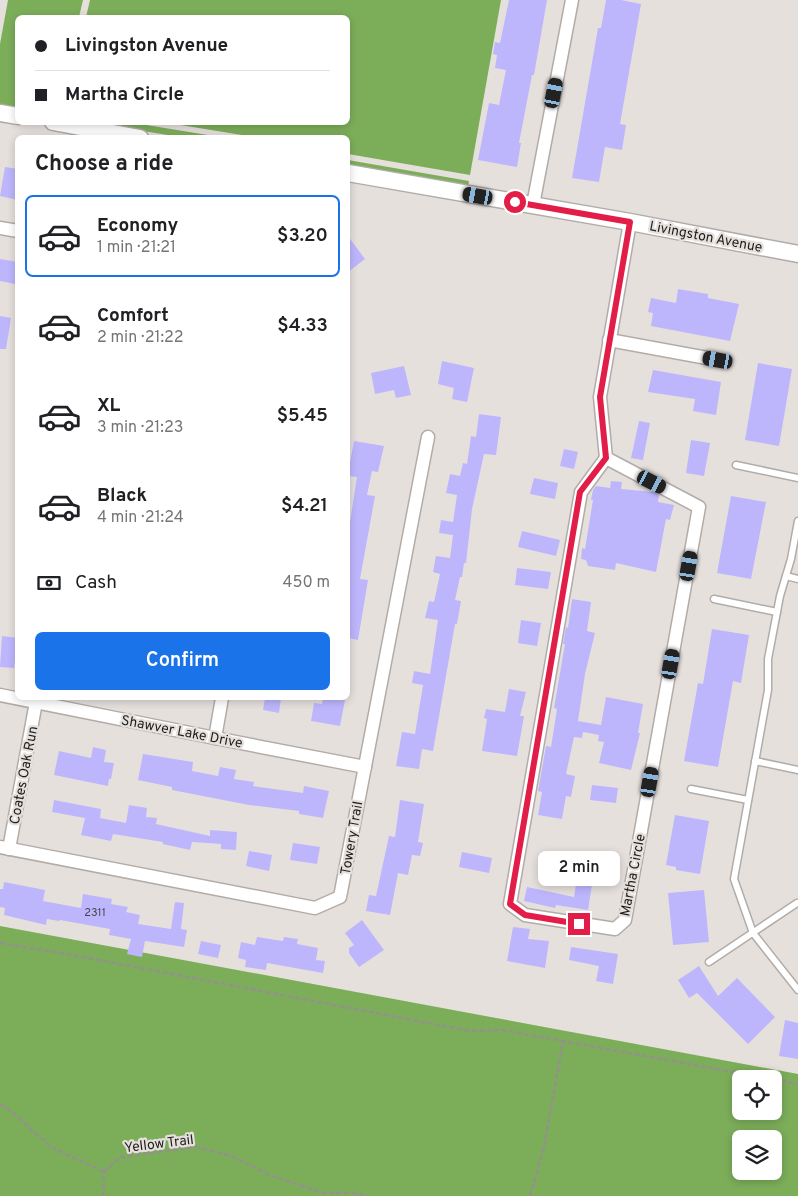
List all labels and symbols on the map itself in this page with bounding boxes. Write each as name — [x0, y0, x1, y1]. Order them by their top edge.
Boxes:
car — [543, 77, 564, 109]
car — [461, 186, 494, 206]
route start — [504, 191, 526, 213]
street label: Livingston Avenue — [648, 218, 764, 257]
car — [701, 350, 734, 370]
car — [635, 469, 668, 495]
car — [679, 550, 698, 582]
car — [661, 648, 680, 680]
street label: Shawver Lake Drive — [120, 712, 244, 753]
street label: Coates Oak Run — [7, 725, 42, 826]
car — [640, 766, 659, 798]
street label: Towery Trail — [338, 800, 367, 876]
street label: Martha Circle — [617, 833, 650, 918]
callout: 2 min — [538, 852, 620, 886]
house number: 2311 — [84, 906, 106, 920]
route end — [568, 913, 590, 935]
street label: Yellow Trail — [124, 1132, 195, 1157]

